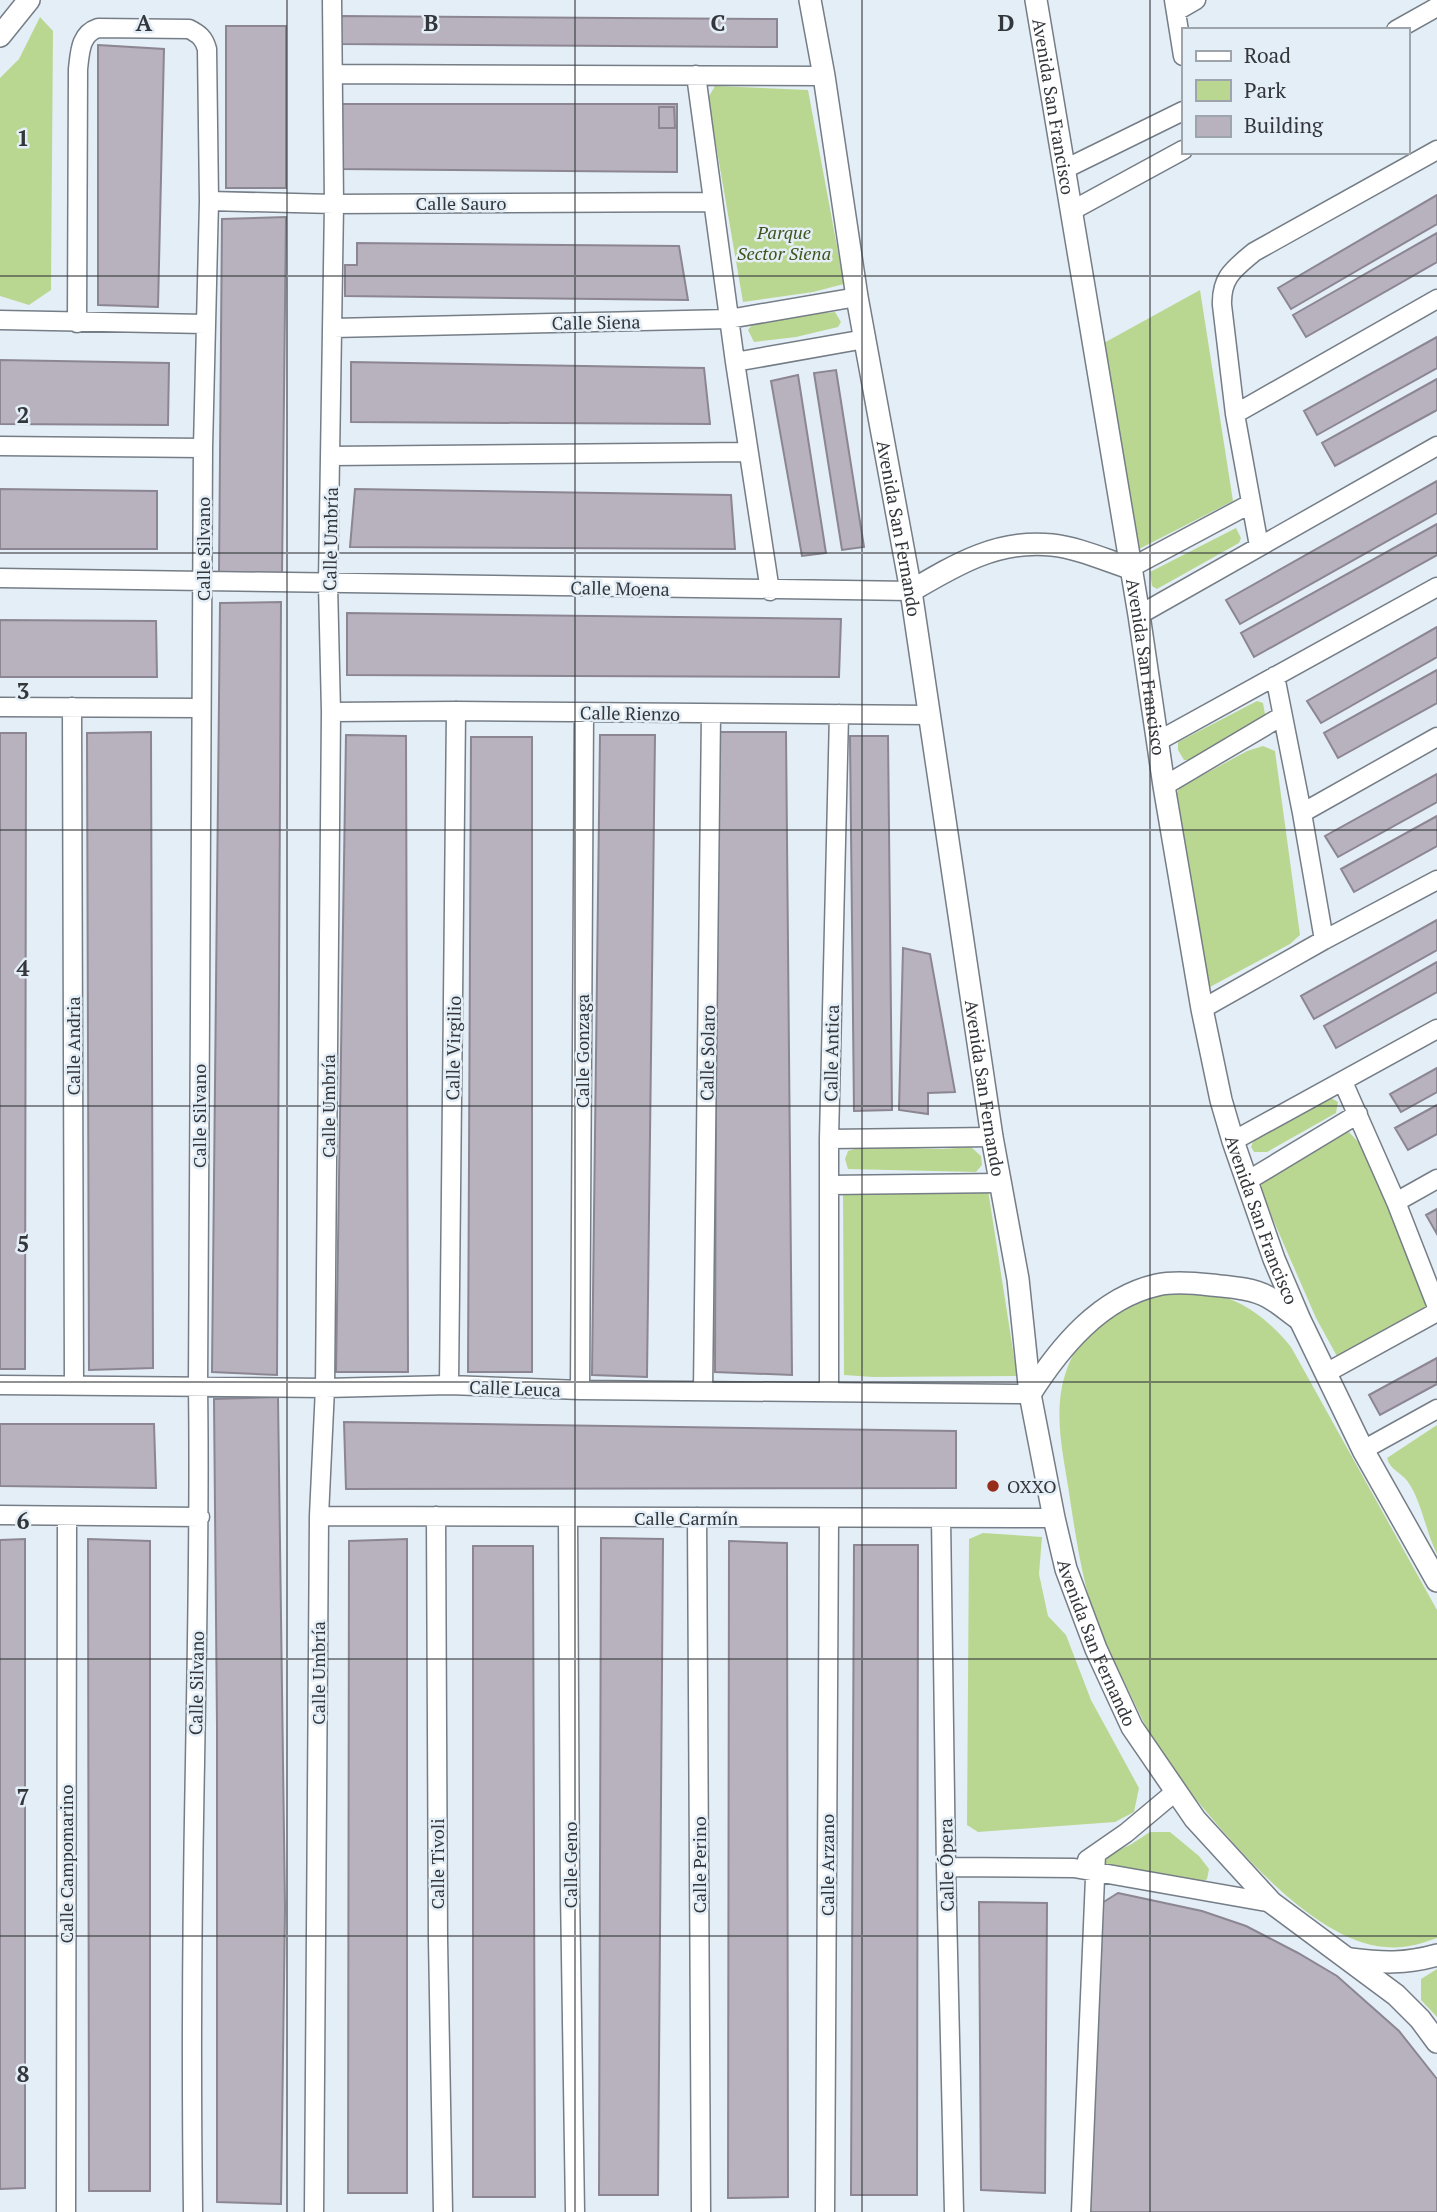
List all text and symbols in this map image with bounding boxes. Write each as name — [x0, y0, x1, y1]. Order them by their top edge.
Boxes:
text: A — [136, 7, 153, 38]
text: B — [424, 7, 439, 38]
text: C — [711, 7, 726, 38]
text: D — [998, 7, 1015, 38]
street label: Avenida San Francisco — [1027, 17, 1080, 197]
legend — [1182, 28, 1409, 154]
text: Road — [1244, 41, 1291, 69]
text: Park — [1244, 76, 1286, 104]
text: Building — [1244, 111, 1324, 139]
text: 1 — [17, 122, 30, 153]
street label: Calle Sauro — [416, 191, 506, 215]
park label: Parque Sector Siena — [737, 220, 831, 265]
street label: Calle Siena — [551, 309, 641, 335]
text: 2 — [17, 399, 30, 430]
street label: Avenida San Fernando — [872, 438, 927, 618]
street label: Calle Umbría — [317, 487, 343, 591]
street label: Calle Silvano — [191, 497, 215, 601]
street label: Calle Moena — [570, 575, 670, 601]
street label: Avenida San Francisco — [1121, 577, 1171, 757]
text: 3 — [17, 675, 30, 706]
street label: Calle Rienzo — [580, 700, 680, 726]
text: 4 — [17, 952, 30, 983]
street label: Calle Gonzaga — [570, 994, 594, 1108]
street label: Calle Virgilio — [440, 995, 466, 1101]
street label: Calle Andria — [61, 997, 85, 1096]
street label: Avenida San Fernando — [960, 998, 1011, 1178]
street label: Calle Antica — [818, 1004, 844, 1102]
street label: Calle Solaro — [694, 1005, 720, 1101]
street label: Calle Umbría — [316, 1054, 340, 1158]
street label: Calle Silvano — [187, 1064, 211, 1168]
street label: Avenida San Francisco — [1220, 1132, 1304, 1308]
text: 5 — [17, 1228, 30, 1259]
street label: Calle Leuca — [469, 1374, 561, 1402]
place label: OXXO — [1007, 1474, 1057, 1498]
marker: OXXO — [985, 1478, 1001, 1494]
text: 6 — [17, 1505, 30, 1536]
street label: Calle Carmín — [634, 1506, 738, 1530]
street label: Avenida San Fernando — [1052, 1557, 1142, 1730]
street label: Calle Umbría — [306, 1621, 330, 1725]
street label: Calle Silvano — [183, 1631, 209, 1735]
text: 7 — [17, 1781, 30, 1812]
street label: Calle Campomarino — [54, 1785, 78, 1943]
street label: Calle Arzano — [815, 1814, 839, 1916]
street label: Calle Perino — [687, 1816, 711, 1914]
street label: Calle Tivoli — [425, 1818, 449, 1910]
street label: Calle Ópera — [933, 1818, 959, 1912]
street label: Calle Geno — [558, 1821, 582, 1909]
text: 8 — [17, 2058, 30, 2089]

